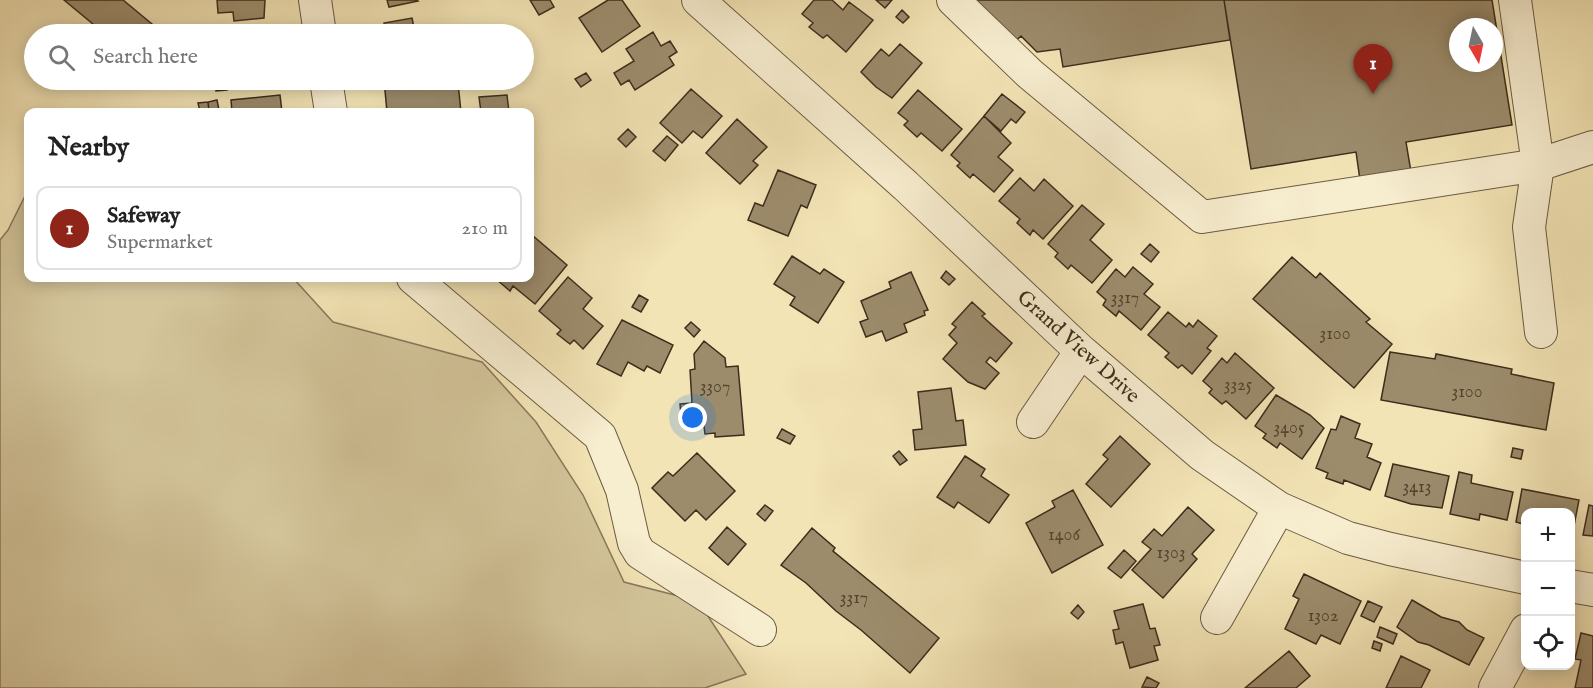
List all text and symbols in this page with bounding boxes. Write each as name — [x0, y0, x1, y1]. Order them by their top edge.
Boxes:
north arrow — [1449, 18, 1503, 72]
search box — [24, 24, 534, 90]
icon: search — [45, 41, 78, 74]
text: Search here — [93, 43, 198, 71]
pin: 1 — [1354, 44, 1392, 94]
text: Nearby — [48, 131, 129, 164]
text: Safeway — [107, 202, 180, 230]
text: 1 — [66, 216, 73, 241]
text: 210 m — [462, 216, 508, 241]
text: Supermarket — [107, 230, 213, 255]
street label: Grand View Drive — [1011, 285, 1145, 410]
house number: 3317 — [1111, 287, 1139, 310]
house number: 3100 — [1319, 323, 1351, 346]
house number: 3325 — [1224, 374, 1253, 397]
house number: 3307 — [700, 376, 730, 399]
house number: 3100 — [1451, 381, 1483, 404]
your location — [678, 403, 707, 432]
house number: 3405 — [1274, 417, 1305, 440]
house number: 3413 — [1403, 476, 1431, 499]
map controls — [1521, 508, 1575, 670]
button: + — [1521, 508, 1575, 562]
house number: 1406 — [1048, 524, 1080, 547]
house number: 1303 — [1157, 542, 1186, 565]
button: − — [1521, 562, 1575, 616]
house number: 3317 — [840, 587, 868, 610]
house number: 1302 — [1308, 605, 1338, 628]
button: locate — [1521, 616, 1575, 670]

